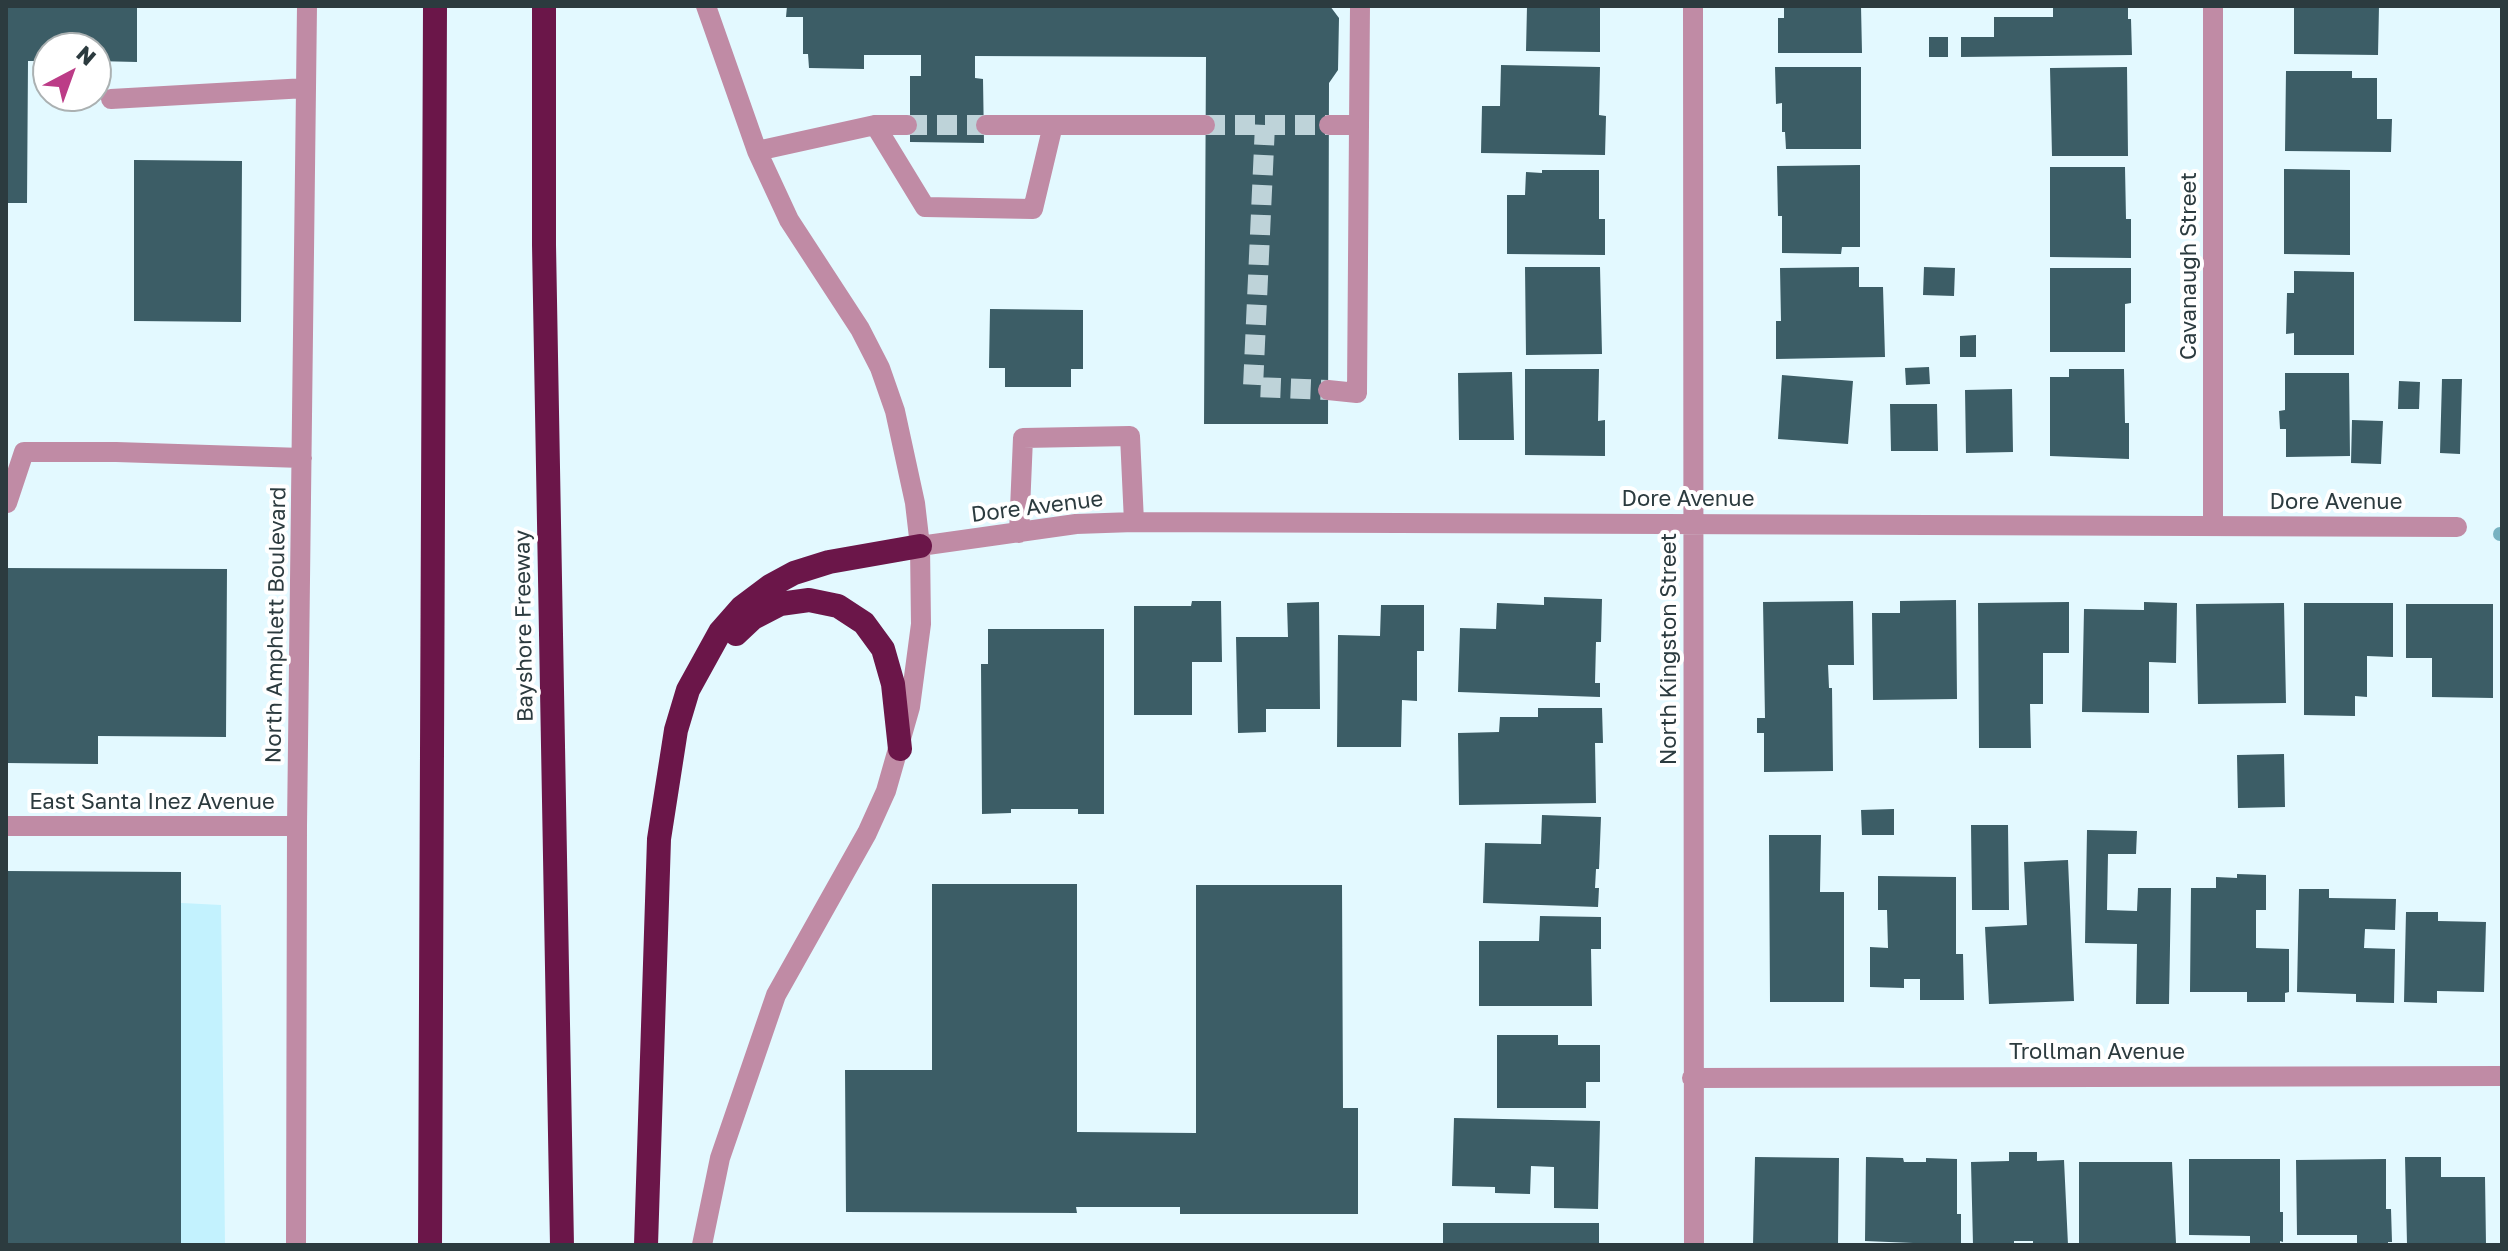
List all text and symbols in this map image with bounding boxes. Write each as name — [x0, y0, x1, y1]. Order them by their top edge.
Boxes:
north arrow — [32, 32, 112, 112]
text: N — [72, 39, 102, 71]
street label: Cavanaugh Street — [2176, 172, 2202, 360]
street label: North Amphlett Boulevard — [260, 486, 292, 764]
street label: Dore Avenue — [969, 486, 1105, 528]
street label: Dore Avenue — [1622, 486, 1754, 512]
street label: Dore Avenue — [2270, 489, 2402, 515]
street label: Bayshore Freeway — [509, 530, 539, 722]
street label: North Kingston Street — [1656, 533, 1682, 765]
street label: East Santa Inez Avenue — [29, 789, 275, 815]
street label: Trollman Avenue — [2009, 1039, 2185, 1065]

